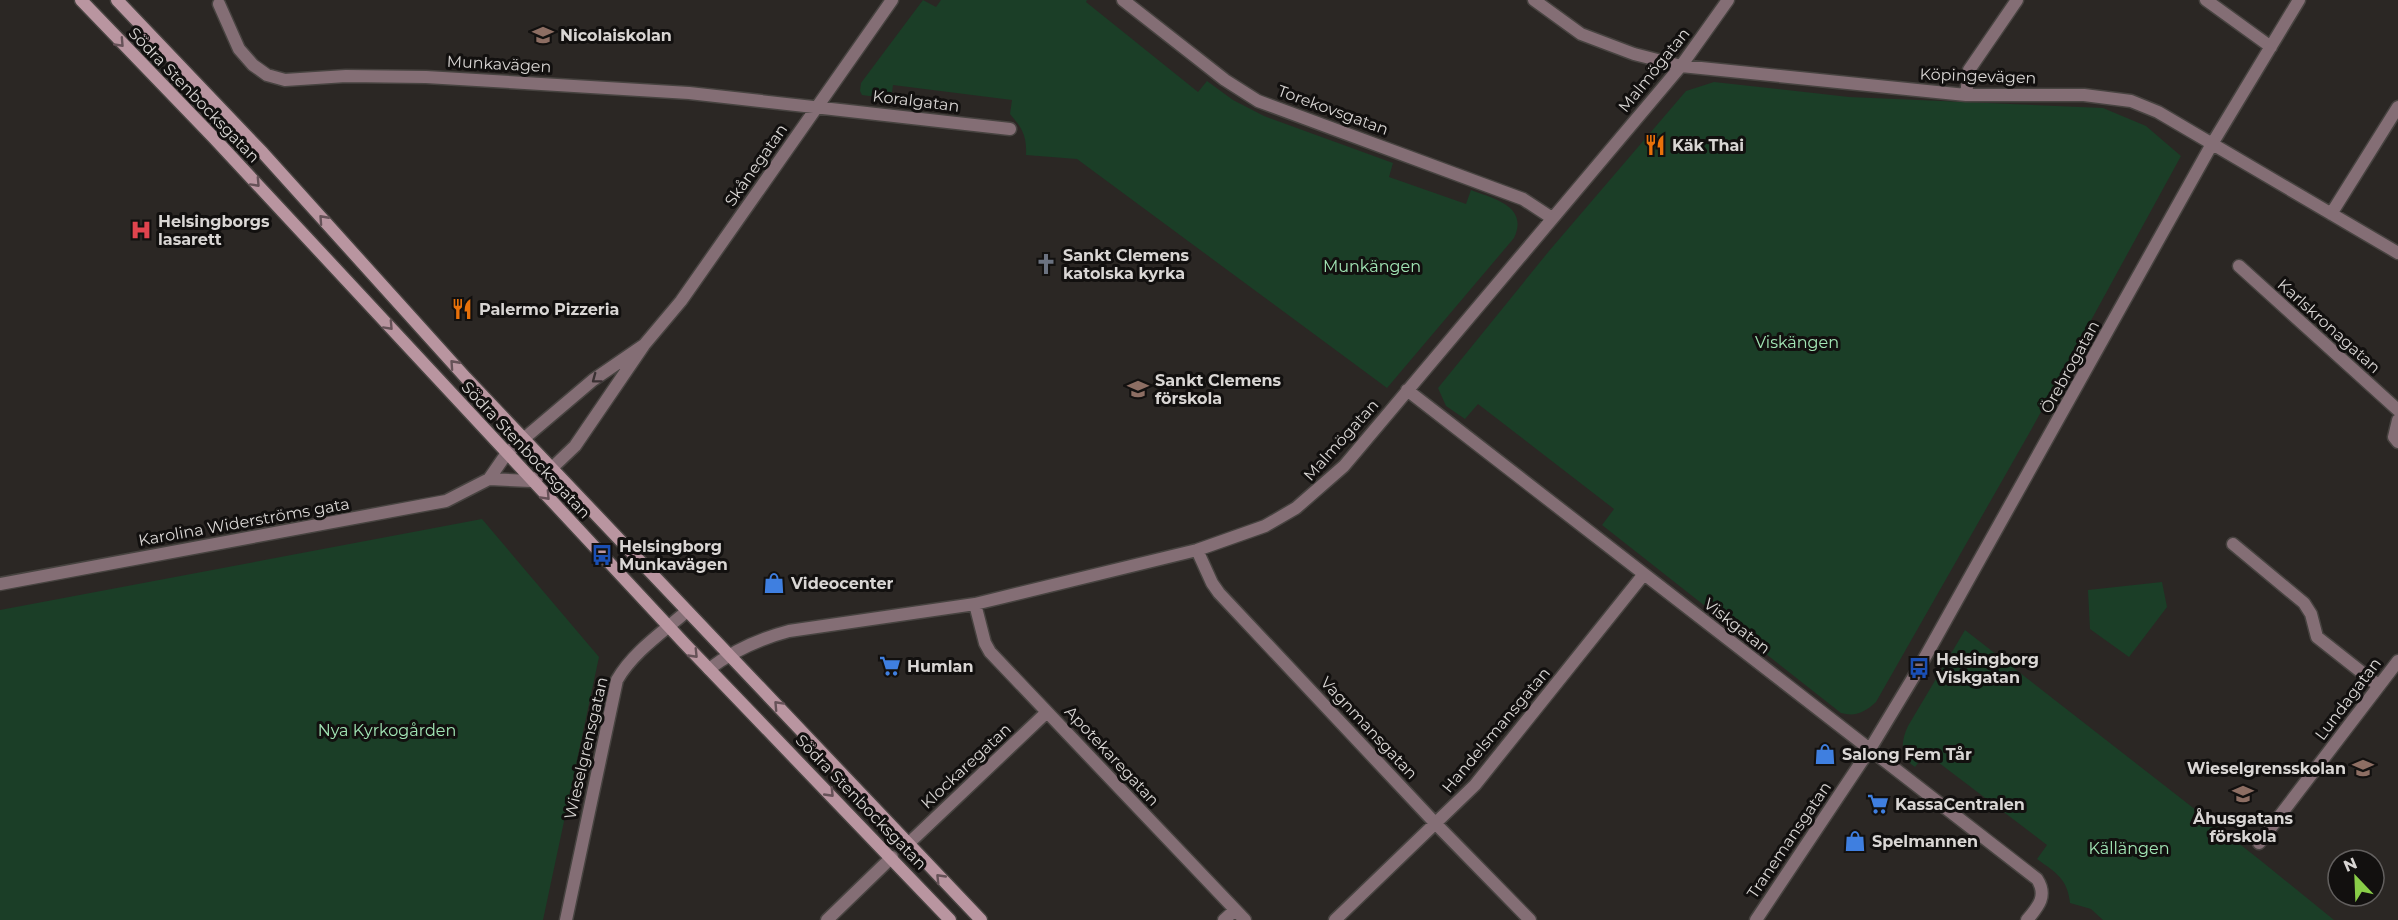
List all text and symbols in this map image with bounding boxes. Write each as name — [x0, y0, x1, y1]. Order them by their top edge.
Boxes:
school or university icon: Nicolaiskolan — [531, 23, 555, 47]
street label: Södra Stenbocksgatan — [125, 24, 263, 166]
street label: Malmögatan — [1614, 24, 1694, 116]
place label: Nicolaiskolan — [560, 26, 672, 45]
one-way arrow — [113, 36, 124, 47]
street label: Munkavägen — [446, 52, 552, 76]
street label: Köpingevägen — [1919, 64, 2037, 88]
street label: Torekovsgatan — [1275, 81, 1391, 139]
street label: Koralgatan — [871, 86, 961, 116]
street label: Skånegatan — [721, 120, 791, 210]
restaurant icon: Käk Thai — [1643, 133, 1667, 157]
place label: Käk Thai — [1672, 136, 1744, 155]
one-way arrow — [249, 177, 260, 187]
place label: Helsingborgs lasarett — [158, 212, 270, 249]
one-way arrow — [320, 216, 331, 227]
hospital icon: Helsingborgs lasarett — [129, 218, 153, 242]
place label: Sankt Clemens katolska kyrka — [1063, 246, 1190, 283]
church icon: Sankt Clemens katolska kyrka — [1034, 252, 1058, 276]
park label: Munkängen — [1323, 257, 1421, 276]
street label: Karlskronagatan — [2274, 275, 2384, 377]
restaurant icon: Palermo Pizzeria — [450, 297, 474, 321]
place label: Palermo Pizzeria — [479, 300, 619, 319]
street label: Örebrogatan — [2036, 317, 2103, 417]
one-way arrow — [381, 319, 392, 330]
park label: Viskängen — [1755, 333, 1839, 352]
one-way arrow — [450, 360, 461, 371]
one-way arrow — [591, 371, 602, 382]
place label: Sankt Clemens förskola — [1155, 371, 1282, 408]
school or university icon: Sankt Clemens förskola — [1126, 377, 1150, 401]
street label: Södra Stenbocksgatan — [458, 378, 594, 522]
street label: Malmögatan — [1300, 395, 1382, 485]
one-way arrow — [539, 489, 550, 500]
street label: Karolina Widerströms gata — [137, 494, 351, 550]
place label: Helsingborg Munkavägen — [619, 537, 728, 574]
bus stop icon: Helsingborg Munkavägen — [590, 543, 614, 567]
shop icon: Videocenter — [762, 571, 786, 595]
place label: Videocenter — [790, 574, 894, 593]
street label: Viskgatan — [1700, 594, 1774, 658]
one-way arrow — [687, 646, 698, 657]
place label: Helsingborg Viskgatan — [1935, 650, 2039, 687]
supermarket icon: Humlan — [878, 654, 902, 678]
street label: Lundagatan — [2311, 654, 2385, 744]
bus stop icon: Helsingborg Viskgatan — [1907, 656, 1931, 680]
place label: Humlan — [907, 657, 973, 676]
street label: Handelsmansgatan — [1438, 663, 1554, 797]
street label: Vagnmansgatan — [1317, 673, 1421, 783]
street label: Wieselgrensgatan — [560, 675, 612, 821]
one-way arrow — [774, 702, 785, 712]
street label: Apotekaregatan — [1061, 702, 1163, 810]
street label: Klockaregatan — [917, 719, 1015, 813]
park label: Nya Kyrkogården — [318, 721, 456, 740]
street label: Södra Stenbocksgatan — [792, 731, 930, 873]
shop icon: Salong Fem Tår — [1813, 742, 1837, 766]
place label: Salong Fem Tår — [1842, 745, 1972, 764]
school or university icon: Wieselgrensskolan — [2351, 756, 2375, 780]
place label: Wieselgrensskolan — [2187, 759, 2346, 778]
street label: Tranemansgatan — [1743, 778, 1835, 902]
school or university icon: Åhusgatans förskola — [2231, 782, 2255, 806]
one-way arrow — [823, 786, 834, 797]
supermarket icon: KassaCentralen — [1866, 792, 1890, 816]
place label: KassaCentralen — [1895, 795, 2025, 814]
place label: Åhusgatans förskola — [2192, 808, 2293, 846]
shop icon: Spelmannen — [1843, 829, 1867, 853]
place label: Spelmannen — [1872, 832, 1978, 851]
park label: Källängen — [2089, 839, 2169, 858]
north arrow — [2326, 848, 2386, 908]
text: N — [2341, 853, 2360, 876]
one-way arrow — [937, 874, 948, 885]

